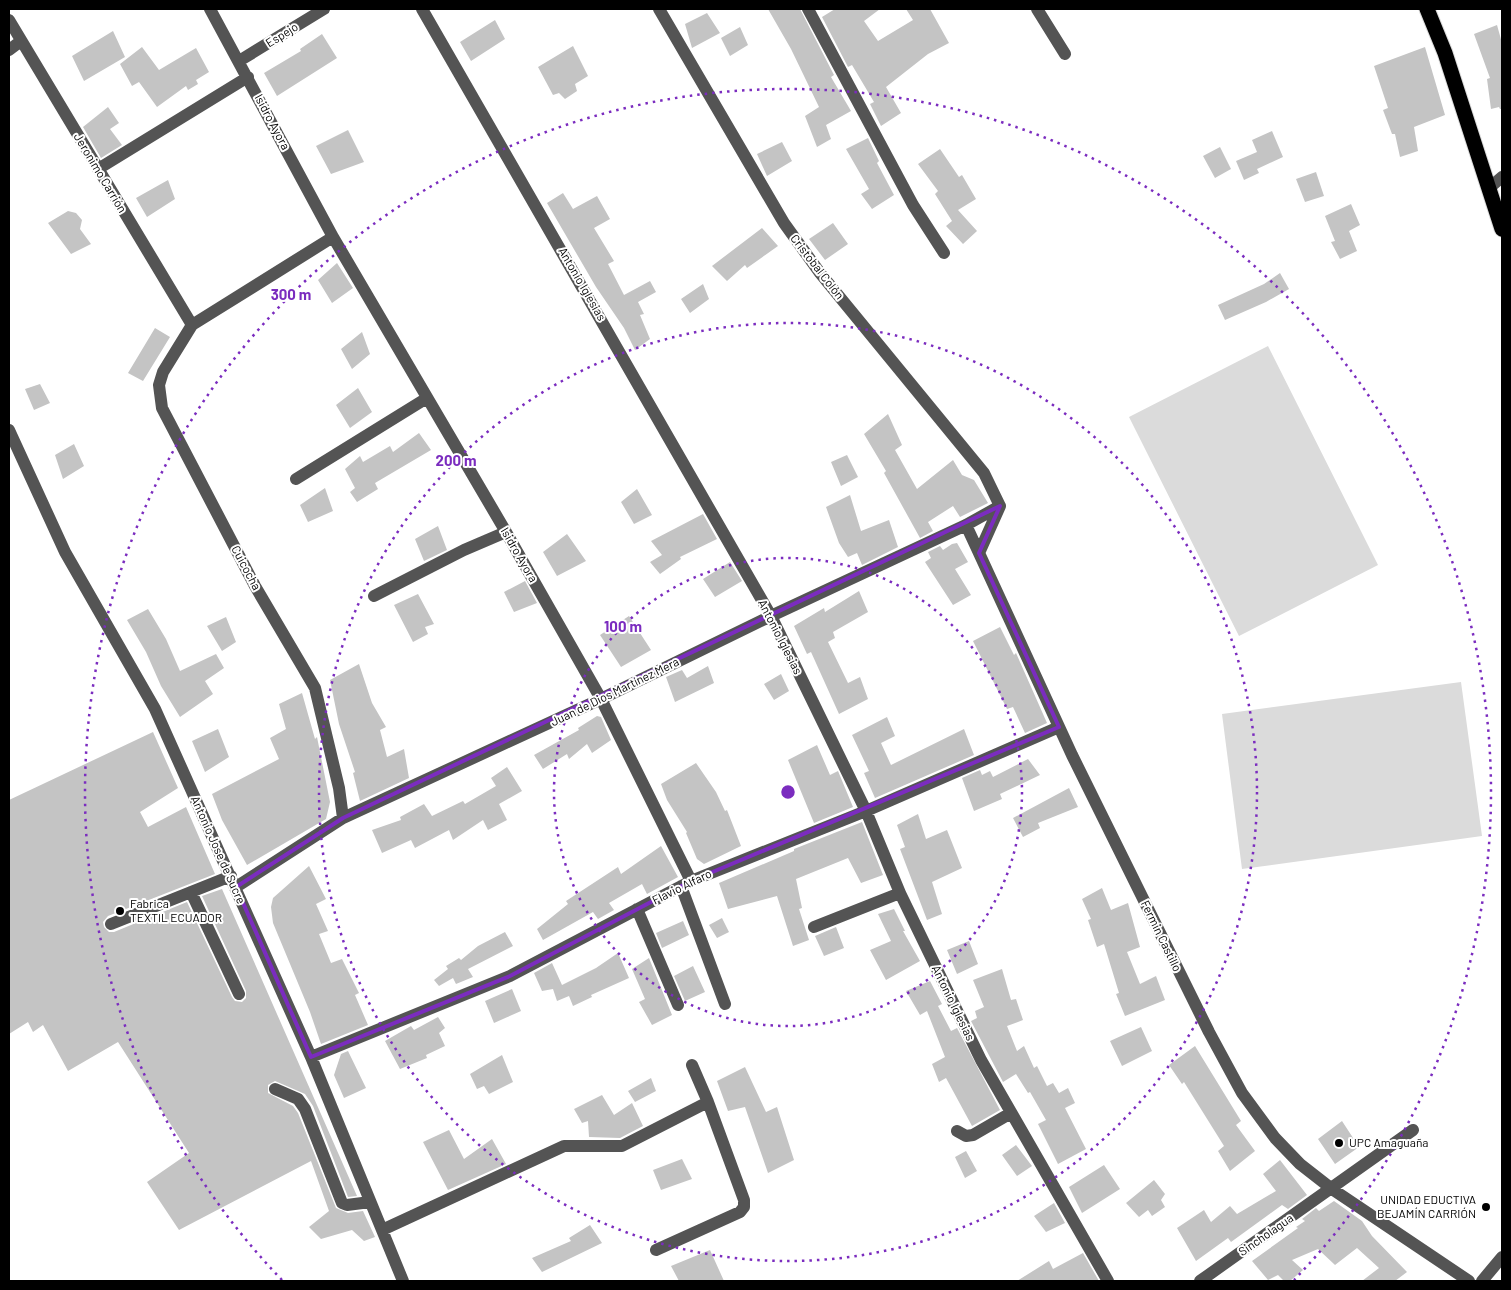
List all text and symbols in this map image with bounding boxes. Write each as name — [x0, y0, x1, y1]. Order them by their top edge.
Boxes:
street label: Espejo — [263, 19, 300, 49]
street label: Isidro Ayora — [252, 91, 293, 152]
street label: Jeronimo Carrión — [72, 130, 130, 215]
street label: Cristobal Colón — [788, 231, 847, 302]
street label: Antonio Iglesias — [556, 244, 610, 323]
text: 300 m — [271, 285, 311, 303]
text: 200 m — [435, 451, 477, 469]
street label: Isidro Ayora — [499, 525, 541, 584]
street label: Cuicocha — [229, 543, 264, 592]
street label: Antonio Iglesias — [756, 597, 806, 677]
text: 100 m — [604, 617, 642, 635]
street label: Juan de Dios Martínez Mera — [548, 654, 681, 728]
centre of rings — [779, 783, 797, 801]
street label: Antonio Jose de Sucre — [189, 793, 249, 906]
street label: Flavio Alfaro — [650, 866, 714, 907]
place label: Fabrica TEXTIL ECUADOR — [130, 896, 222, 924]
street label: Fermin Castillo — [1139, 898, 1185, 973]
marker: Fabrica TEXTIL ECUADOR — [114, 905, 126, 917]
street label: Antonio Iglesias — [930, 963, 978, 1043]
place label: UPC Amaguaña — [1349, 1135, 1429, 1149]
marker: UPC Amaguaña — [1333, 1137, 1345, 1149]
place label: UNIDAD EDUCTIVA BEJAMÍN CARRIÓN — [1377, 1192, 1476, 1220]
marker: UNIDAD EDUCTIVA BEJAMÍN CARRIÓN — [1480, 1201, 1492, 1213]
street label: Sincholagua — [1235, 1210, 1295, 1258]

